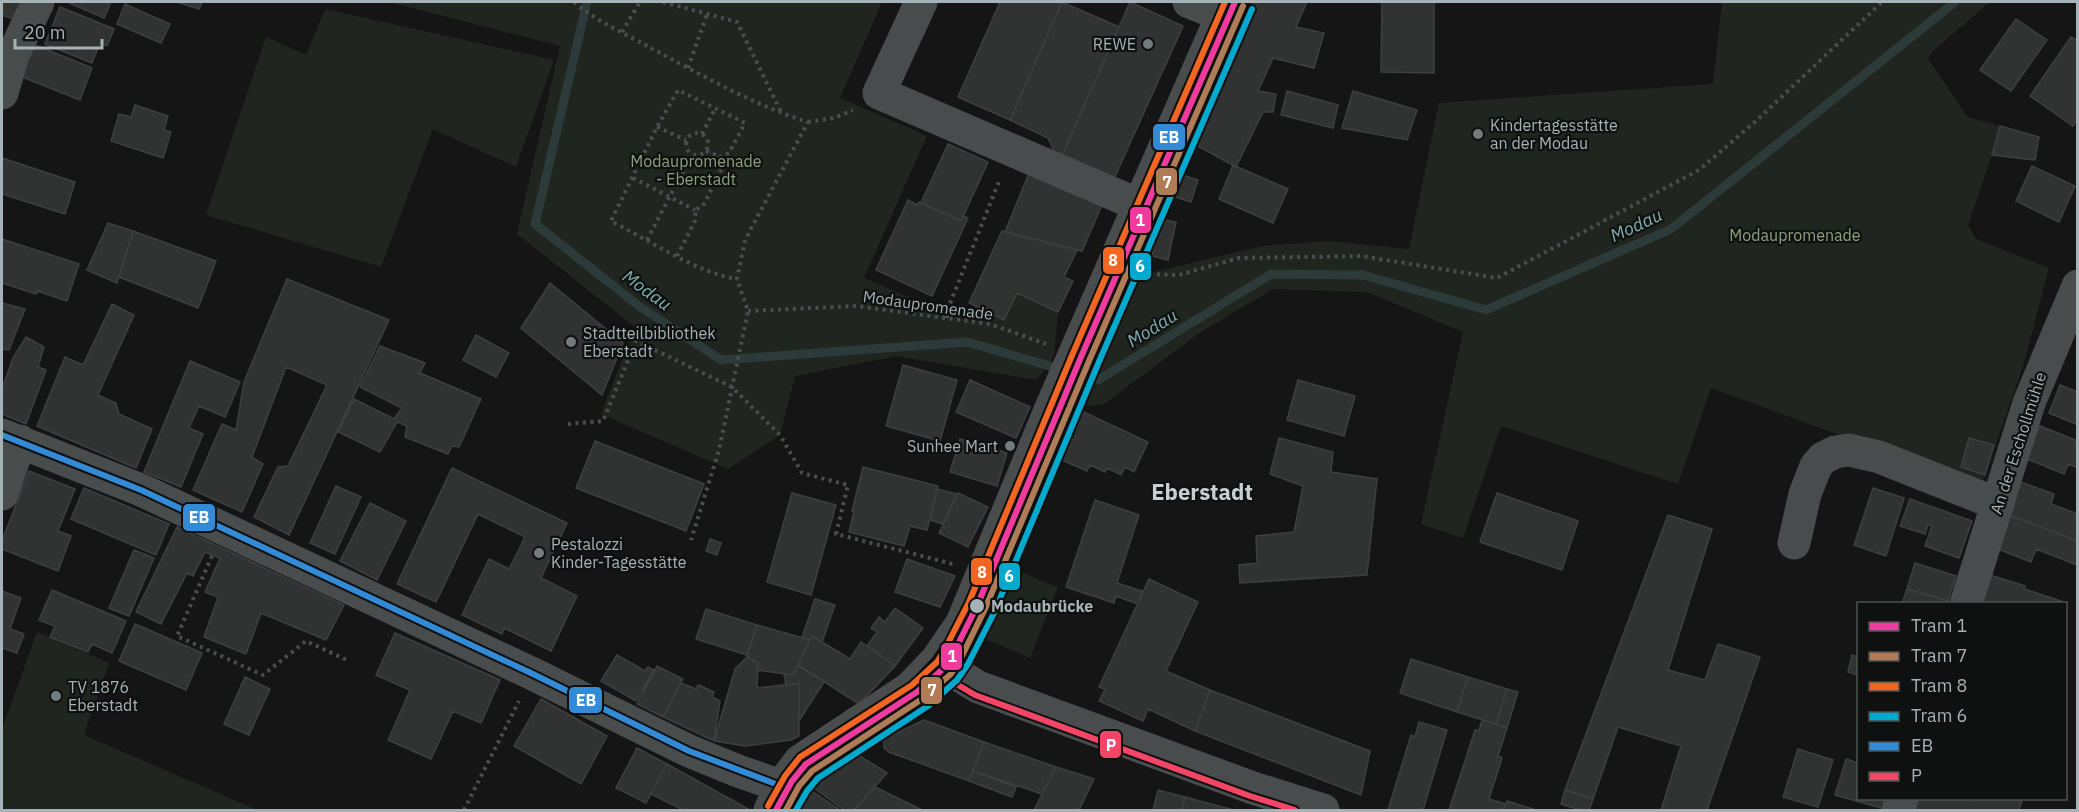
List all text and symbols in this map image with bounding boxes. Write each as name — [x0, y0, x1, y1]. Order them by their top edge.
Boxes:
scale bar — [15, 12, 102, 50]
text: 20 m — [24, 21, 66, 44]
place label: REWE — [1093, 34, 1136, 54]
marker: REWE — [1141, 37, 1155, 51]
place label: Kindertagesstätte an der Modau — [1490, 115, 1618, 153]
line badge: EB — [1152, 123, 1186, 151]
text: EB — [1159, 127, 1180, 147]
marker: Kindertagesstätte an der Modau — [1471, 127, 1485, 141]
park label: Modaupromenade - Eberstadt — [630, 151, 762, 189]
line badge: 7 — [1155, 167, 1178, 196]
text: 7 — [1162, 172, 1172, 192]
water label: Modau — [1606, 203, 1666, 247]
line badge: 1 — [1129, 206, 1152, 234]
text: 1 — [1135, 210, 1145, 230]
park label: Modaupromenade — [1729, 225, 1861, 245]
line badge: 8 — [1102, 246, 1125, 275]
text: 8 — [1108, 250, 1118, 270]
line badge: 6 — [1129, 252, 1152, 281]
text: 6 — [1135, 256, 1145, 276]
water label: Modau — [618, 264, 676, 316]
street label: Modaupromenade — [862, 286, 995, 324]
water label: Modau — [1123, 304, 1181, 352]
place label: Stadtteilbibliothek Eberstadt — [583, 323, 716, 361]
marker: Stadtteilbibliothek Eberstadt — [564, 335, 578, 349]
street label: An der Eschollmühle — [1986, 369, 2050, 516]
place label: Sunhee Mart — [907, 436, 998, 456]
marker: Sunhee Mart — [1003, 439, 1017, 453]
district label: Eberstadt — [1151, 477, 1253, 506]
line badge: EB — [182, 503, 216, 532]
text: EB — [189, 507, 210, 527]
place label: Pestalozzi Kinder-Tagesstätte — [551, 534, 687, 572]
marker: Pestalozzi Kinder-Tagesstätte — [532, 546, 546, 560]
line badge: 8 — [970, 557, 993, 586]
text: 8 — [977, 562, 987, 582]
line badge: 6 — [998, 562, 1021, 591]
text: 6 — [1004, 566, 1014, 586]
place label: Modaubrücke — [991, 596, 1093, 616]
marker: Modaubrücke — [968, 597, 986, 615]
legend — [1857, 602, 2067, 800]
text: Tram 1 — [1911, 614, 1967, 637]
line badge: 1 — [940, 642, 963, 671]
text: Tram 7 — [1911, 644, 1967, 667]
text: 1 — [947, 646, 957, 666]
text: Tram 8 — [1911, 674, 1967, 697]
line badge: 7 — [920, 676, 943, 705]
place label: TV 1876 Eberstadt — [68, 677, 138, 715]
text: 7 — [927, 680, 937, 700]
line badge: EB — [568, 686, 603, 714]
marker: TV 1876 Eberstadt — [49, 689, 63, 703]
text: EB — [576, 690, 597, 710]
text: Tram 6 — [1911, 704, 1967, 727]
line badge: P — [1099, 730, 1122, 759]
text: EB — [1911, 734, 1933, 757]
text: P — [1106, 735, 1116, 755]
text: P — [1911, 764, 1922, 787]

